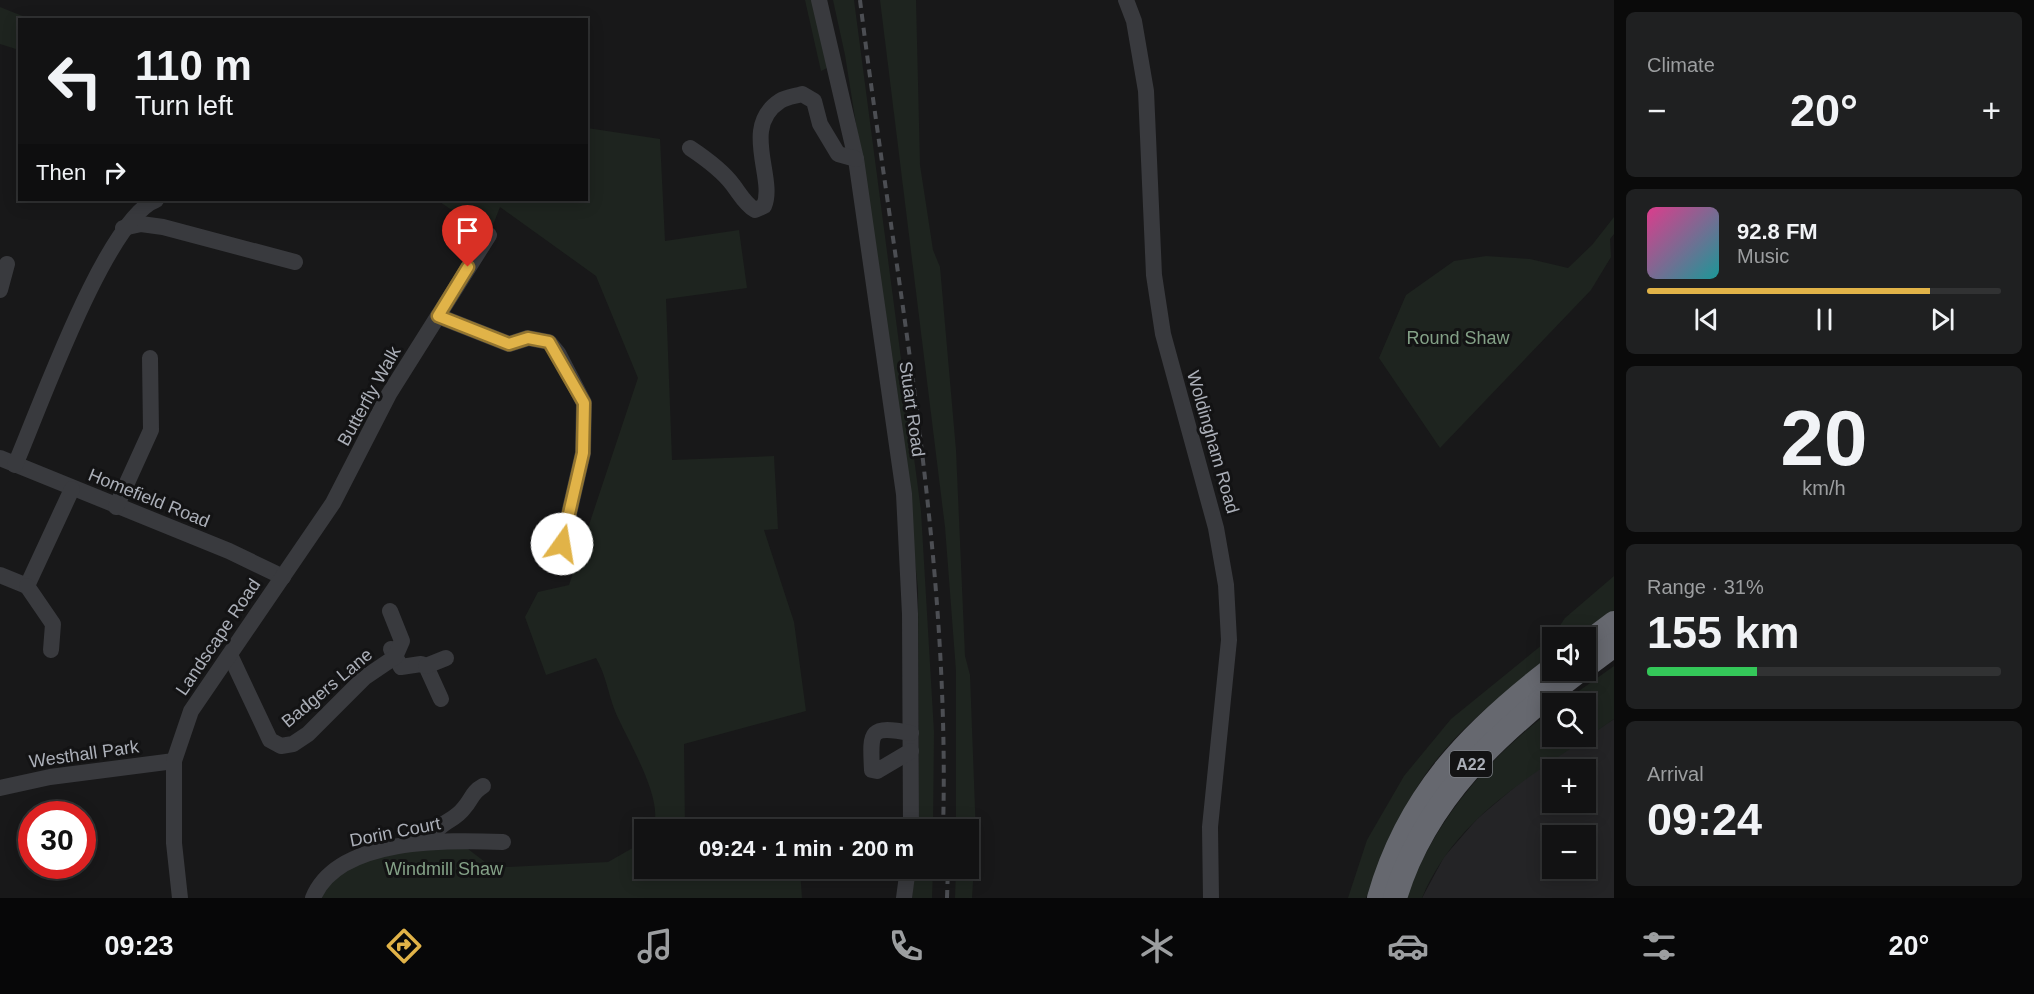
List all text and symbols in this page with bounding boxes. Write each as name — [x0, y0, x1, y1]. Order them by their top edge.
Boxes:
icon: left — [36, 42, 114, 120]
text: 110 m — [135, 42, 252, 89]
text: Climate — [1647, 54, 1715, 76]
text: 20° — [1790, 85, 1858, 136]
text: Turn left — [135, 91, 233, 121]
text: − — [1647, 92, 1666, 129]
text: + — [1982, 92, 2001, 129]
icon: right — [98, 156, 131, 189]
text: Then — [36, 160, 86, 185]
pin — [442, 205, 493, 267]
icon: arrive — [451, 214, 484, 247]
text: 92.8 FM — [1737, 219, 1818, 244]
text: Music — [1737, 245, 1789, 267]
icon: previous — [1690, 303, 1723, 336]
icon: pause — [1808, 303, 1841, 336]
icon: next — [1926, 303, 1959, 336]
park label: Round Shaw — [1406, 328, 1511, 348]
street label: Butterfly Walk — [334, 342, 405, 449]
street label: Stuart Road — [895, 360, 929, 458]
street label: Woldingham Road — [1183, 368, 1243, 516]
text: 20 — [1781, 394, 1867, 482]
street label: Homefield Road — [85, 465, 213, 531]
text: km/h — [1802, 477, 1846, 499]
position arrow — [530, 512, 594, 576]
street label: Landscape Road — [172, 575, 264, 699]
text: Range · 31% — [1647, 576, 1764, 598]
text: 155 km — [1647, 607, 1800, 658]
map controls — [1542, 627, 1596, 879]
button: sound — [1542, 627, 1596, 681]
street label: Badgers Lane — [278, 644, 376, 732]
button: search — [1542, 693, 1596, 747]
street label: Westhall Park — [28, 736, 141, 772]
road number: A22 — [1450, 751, 1492, 777]
button: + — [1542, 759, 1596, 813]
text: Arrival — [1647, 763, 1704, 785]
text: 09:24 — [1647, 794, 1762, 845]
speed limit sign: 30 — [18, 801, 96, 879]
street label: Dorin Court — [348, 813, 442, 851]
button: − — [1542, 825, 1596, 879]
text: 09:24 · 1 min · 200 m — [699, 836, 914, 861]
park label: Windmill Shaw — [385, 859, 504, 879]
icon: directions — [383, 925, 425, 967]
icon: music — [634, 925, 676, 967]
icon: phone — [885, 925, 927, 967]
icon: climate — [1136, 925, 1178, 967]
icon: car — [1387, 925, 1429, 967]
icon: filters — [1638, 925, 1680, 967]
text: 09:23 — [105, 931, 174, 961]
text: 20° — [1889, 931, 1929, 961]

